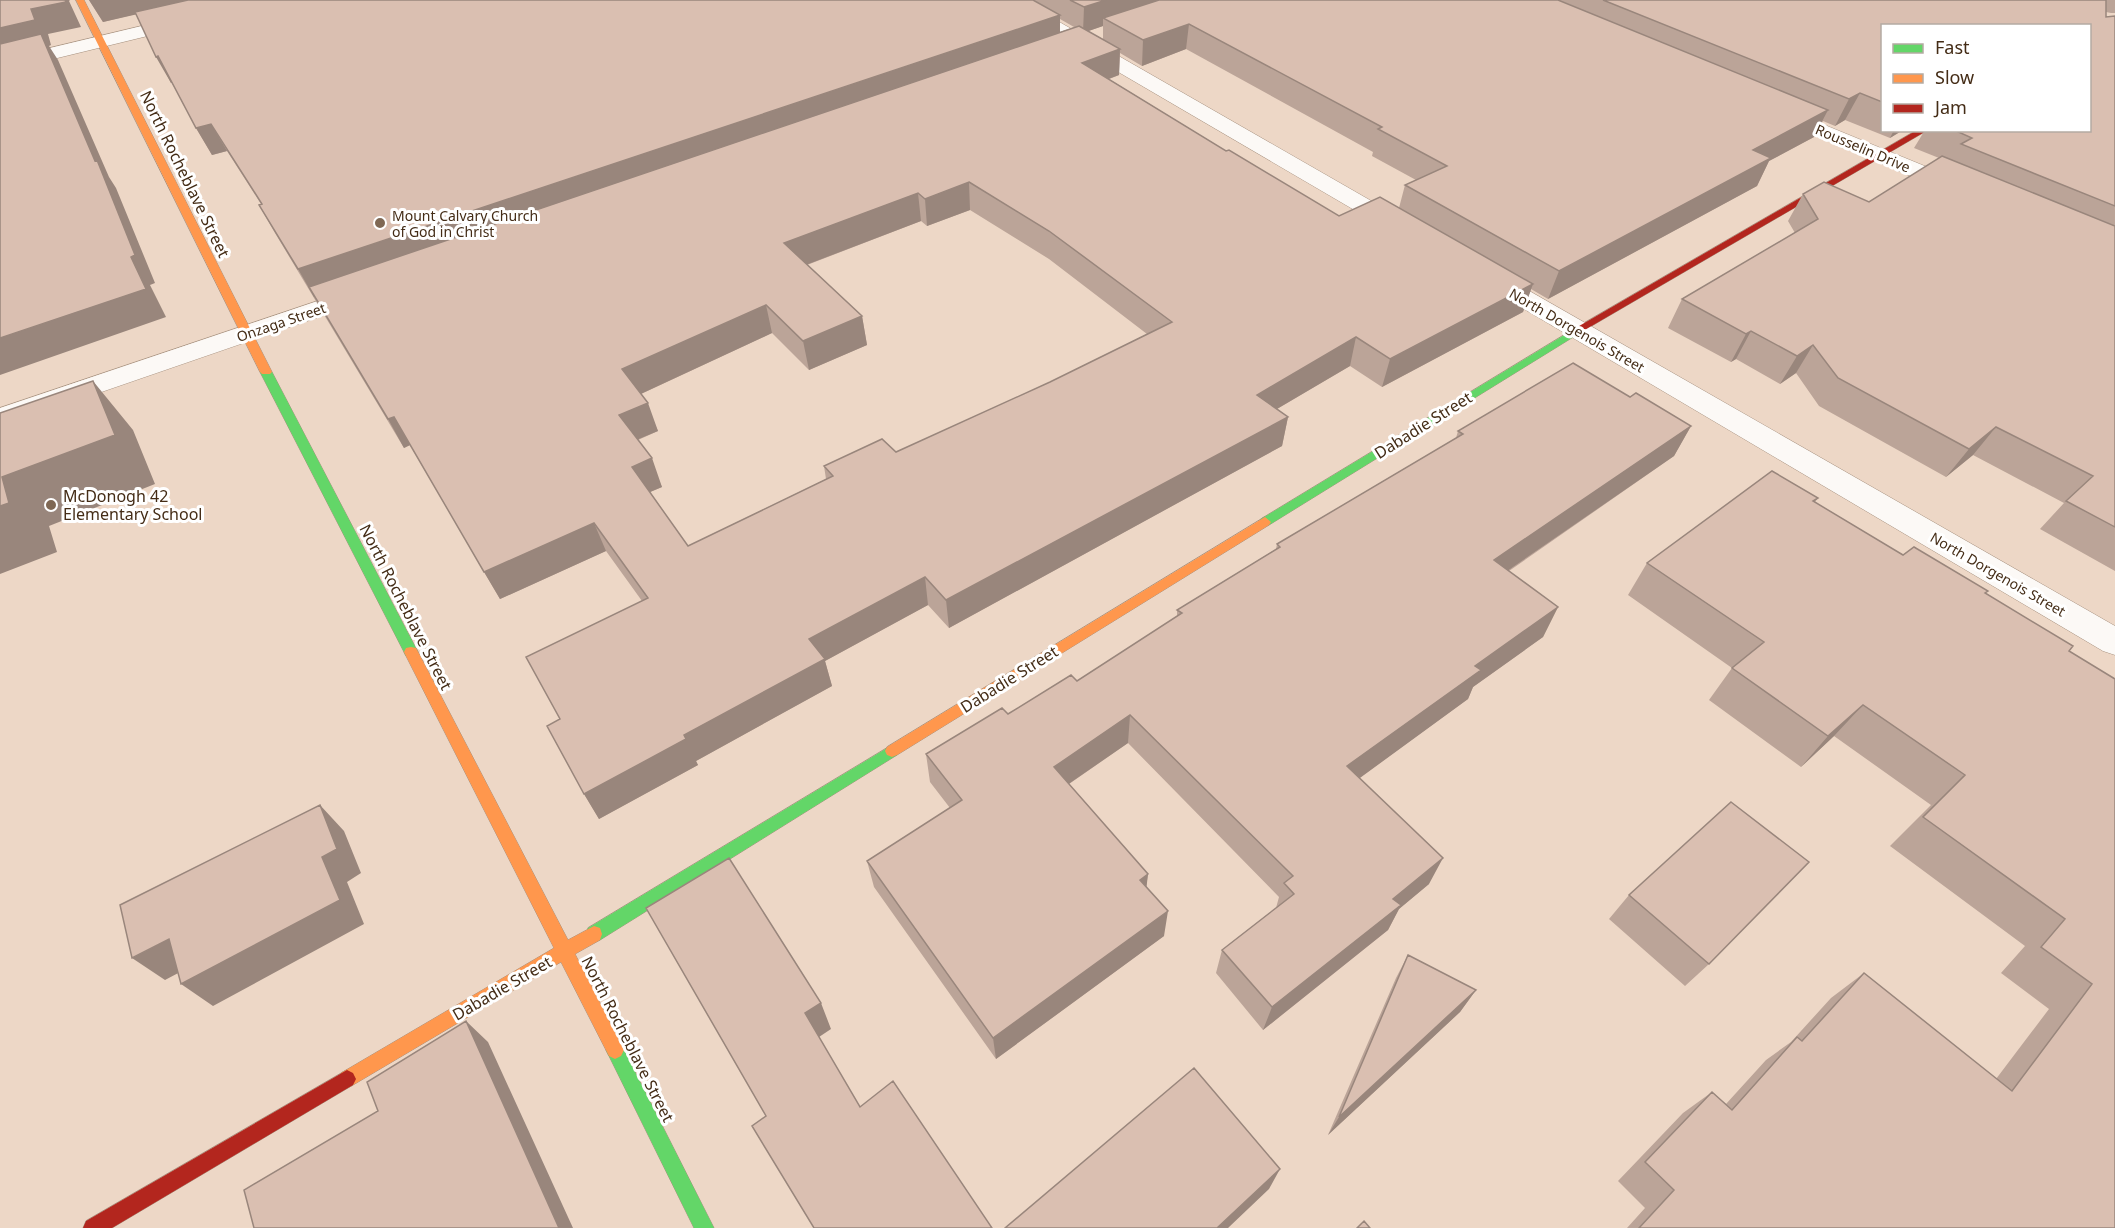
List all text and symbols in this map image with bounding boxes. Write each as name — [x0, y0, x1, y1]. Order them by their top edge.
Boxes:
legend — [1881, 24, 2091, 132]
text: Fast — [1935, 35, 1970, 59]
text: Slow — [1935, 65, 1974, 89]
street label: North Rocheblave Street — [135, 87, 235, 261]
text: Jam — [1933, 95, 1967, 119]
street label: Rousselin Drive — [1813, 119, 1913, 177]
place label: Mount Calvary Church of God in Christ — [392, 206, 538, 241]
marker: Mount Calvary Church of God in Christ — [373, 216, 387, 230]
street label: North Dorgenois Street — [1506, 283, 1648, 377]
street label: Onzaga Street — [234, 298, 328, 346]
street label: Dabadie Street — [1370, 386, 1476, 464]
place label: McDonogh 42 Elementary School — [63, 485, 202, 525]
marker: McDonogh 42 Elementary School — [44, 498, 58, 512]
street label: North Rocheblave Street — [355, 520, 458, 694]
street label: North Dorgenois Street — [1927, 527, 2069, 621]
street label: Dabadie Street — [956, 640, 1062, 718]
street label: Dabadie Street — [448, 951, 556, 1025]
street label: North Rocheblave Street — [577, 952, 680, 1126]

